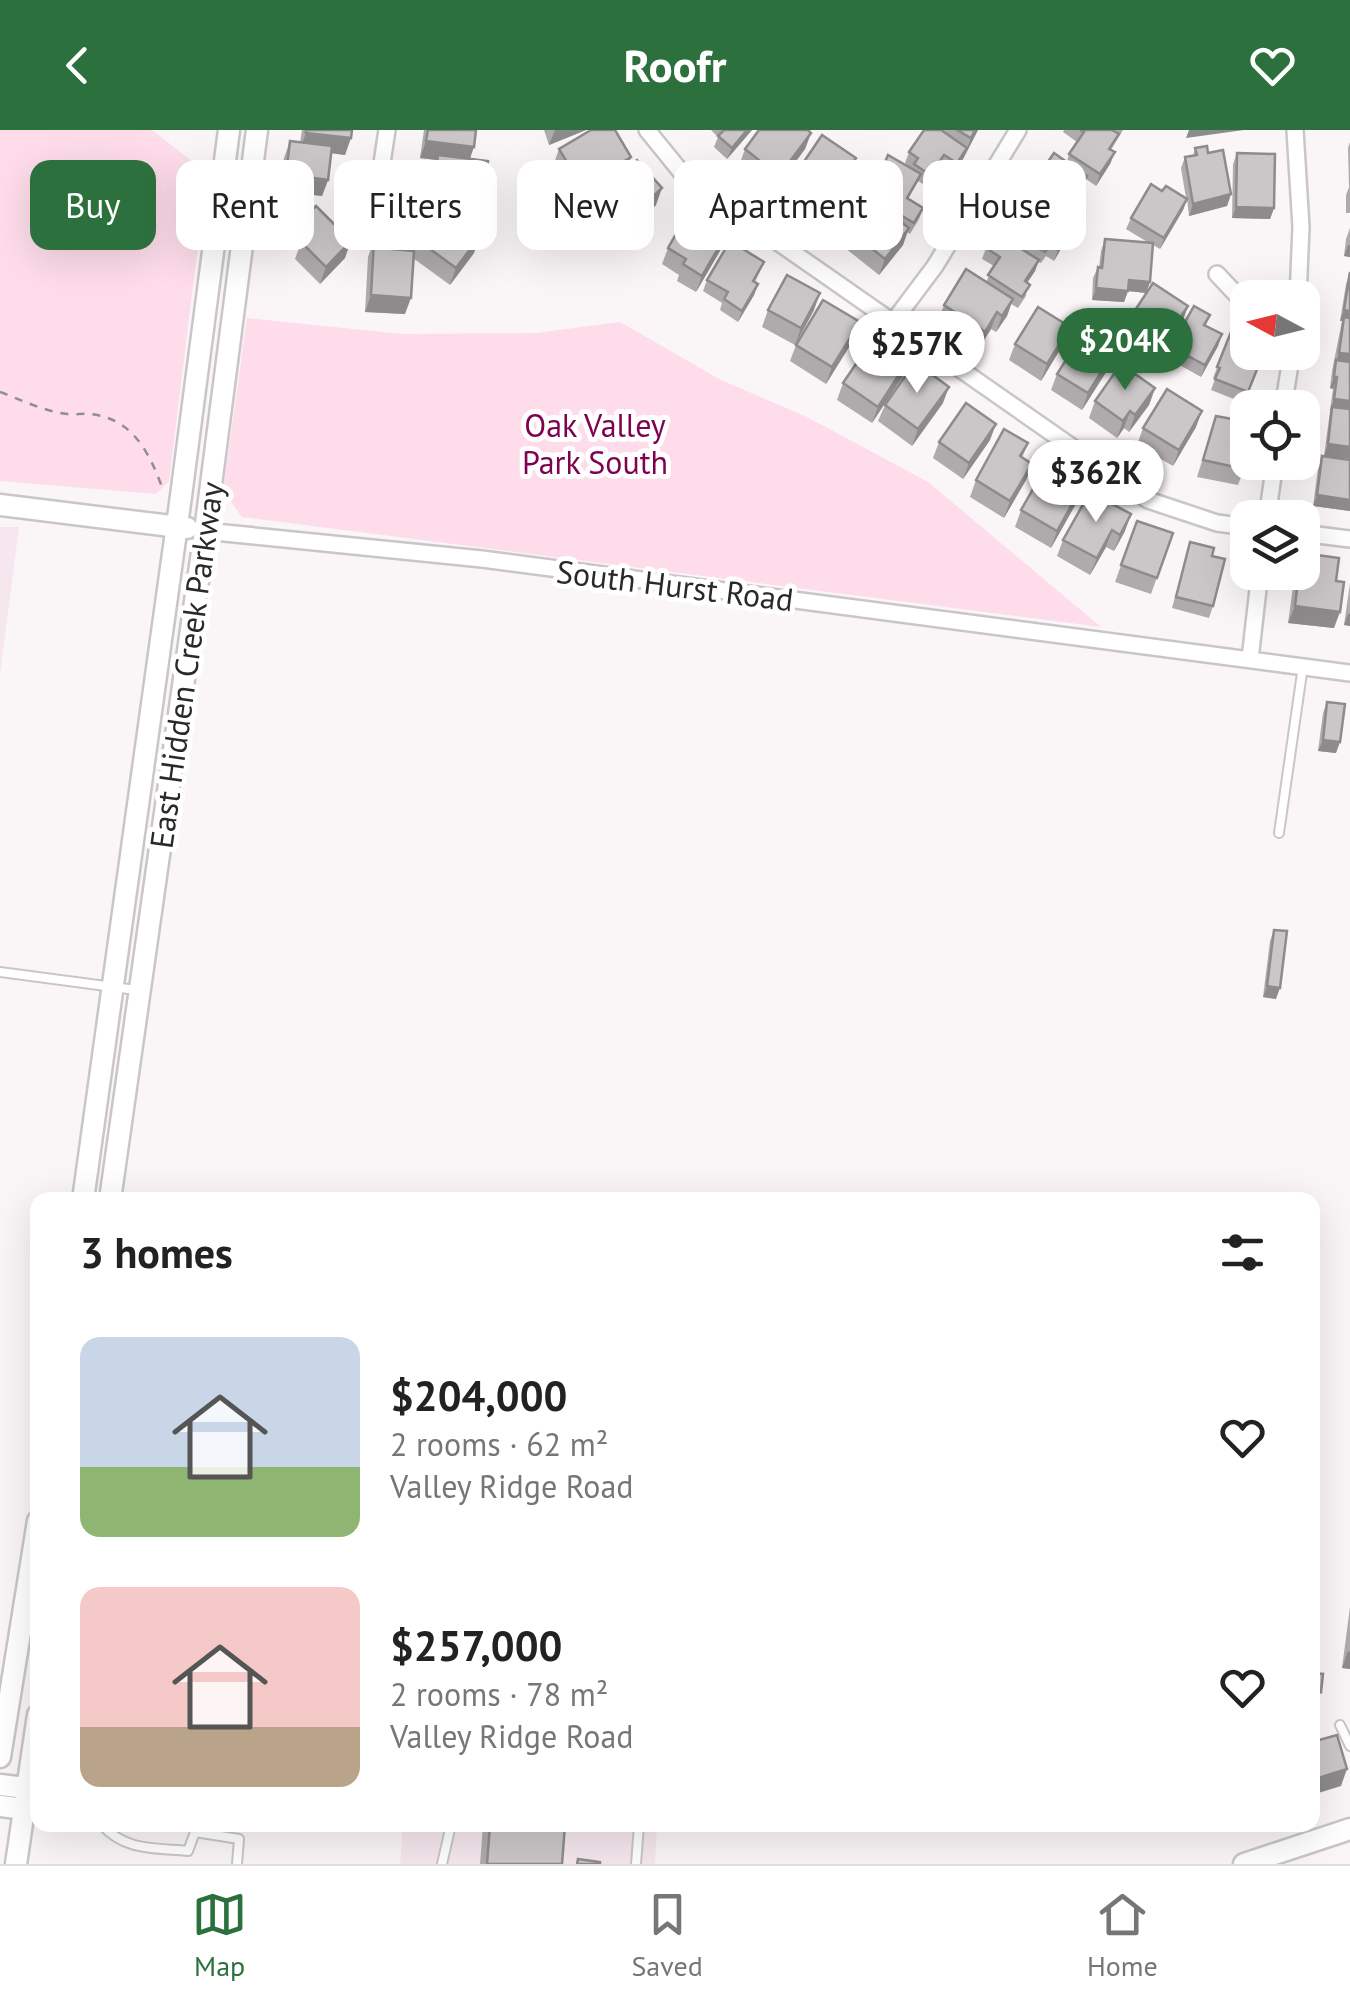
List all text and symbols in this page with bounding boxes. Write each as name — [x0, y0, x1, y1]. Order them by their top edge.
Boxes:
text: Roofr — [624, 36, 726, 94]
icon: back — [50, 38, 105, 93]
icon: heart — [1245, 38, 1300, 93]
chip: Buy — [30, 160, 156, 250]
chip: Rent — [176, 160, 314, 250]
chip: Filters — [334, 160, 497, 250]
chip: New — [517, 160, 654, 250]
chip: Apartment — [674, 160, 903, 250]
chip: House — [923, 160, 1086, 250]
north arrow — [1230, 280, 1320, 370]
map controls — [1230, 280, 1320, 590]
pin: $204K — [1055, 308, 1195, 393]
pin: $257K — [847, 311, 987, 396]
text: $204K — [1079, 319, 1171, 361]
text: $257K — [871, 322, 963, 364]
button: locate — [1230, 390, 1320, 480]
park label: Oak Valley Park South — [522, 404, 668, 483]
pin: $362K — [1026, 440, 1166, 525]
text: $362K — [1050, 451, 1142, 493]
street label: East Hidden Creek Parkway — [139, 479, 233, 851]
button: layers — [1230, 500, 1320, 590]
street label: South Hurst Road — [554, 550, 796, 620]
text: 3 homes — [80, 1225, 233, 1280]
icon: filters — [1215, 1225, 1270, 1280]
text: $204,000 — [390, 1368, 567, 1423]
icon: home — [160, 1377, 280, 1497]
icon: heart — [1215, 1410, 1270, 1465]
text: 2 rooms · 62 m² — [390, 1423, 608, 1465]
text: Valley Ridge Road — [390, 1465, 634, 1507]
text: $257,000 — [390, 1618, 562, 1673]
icon: home — [160, 1627, 280, 1747]
icon: heart — [1215, 1660, 1270, 1715]
text: 2 rooms · 78 m² — [390, 1673, 608, 1715]
text: Valley Ridge Road — [390, 1715, 634, 1757]
tab: Map — [192, 1887, 247, 1984]
tab: Saved — [631, 1887, 703, 1984]
tab: Home — [1087, 1887, 1158, 1984]

